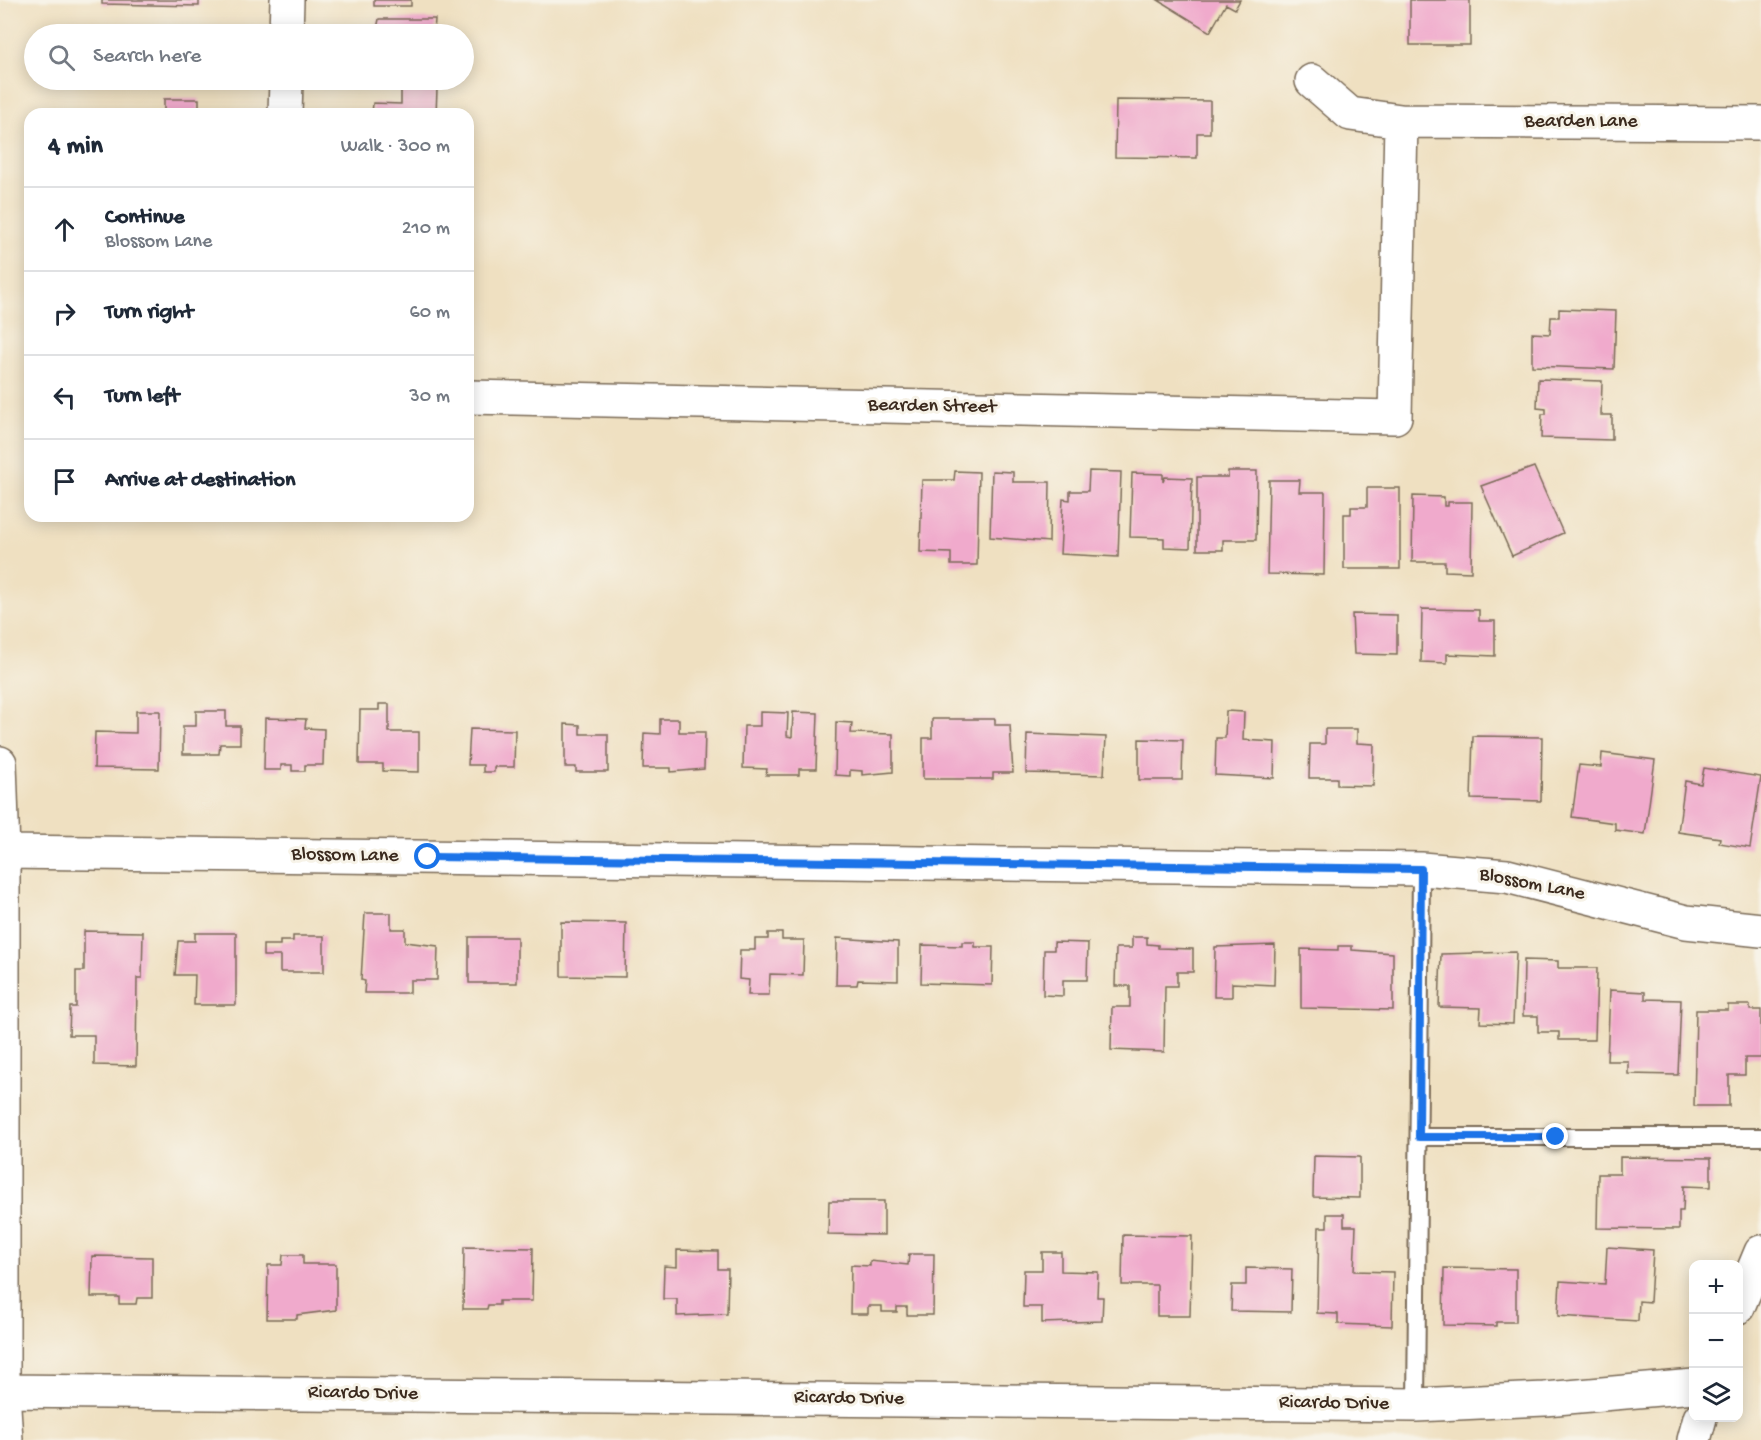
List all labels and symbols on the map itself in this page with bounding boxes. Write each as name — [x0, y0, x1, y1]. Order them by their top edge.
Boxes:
street label: Bearden Lane — [1523, 111, 1638, 134]
street label: Bearden Street — [867, 394, 998, 420]
route start — [414, 843, 440, 869]
street label: Blossom Lane — [290, 844, 400, 868]
street label: Blossom Lane — [1476, 863, 1588, 907]
route end — [1542, 1123, 1568, 1149]
street label: Ricardo Drive — [308, 1382, 419, 1406]
street label: Ricardo Drive — [794, 1387, 905, 1411]
street label: Ricardo Drive — [1279, 1392, 1390, 1416]

